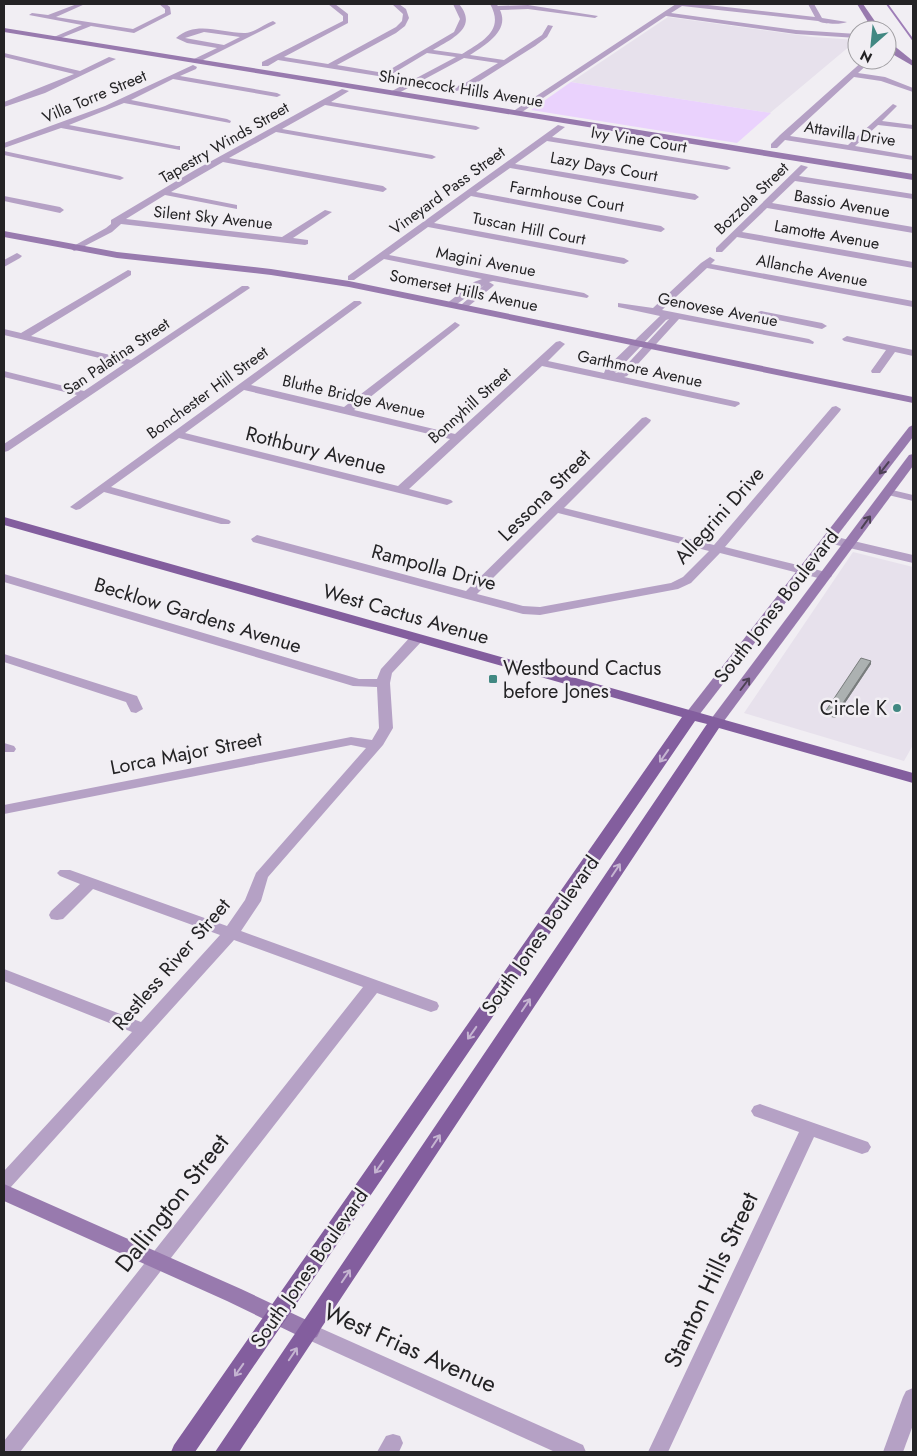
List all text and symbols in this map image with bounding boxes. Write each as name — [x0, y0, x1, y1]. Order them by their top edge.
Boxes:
north arrow — [847, 20, 897, 70]
text: N — [857, 45, 876, 68]
street label: Villa Torre Street — [39, 64, 150, 129]
street label: Shinnecock Hills Avenue — [377, 64, 545, 113]
street label: Tapestry Winds Street — [155, 96, 293, 189]
street label: Attavilla Drive — [802, 115, 897, 152]
street label: Ivy Vine Court — [589, 121, 689, 158]
street label: Vineyard Pass Street — [385, 141, 510, 240]
street label: Lazy Days Court — [548, 146, 660, 187]
street label: Bozzola Street — [709, 157, 794, 240]
street label: Farmhouse Court — [508, 175, 626, 218]
street label: Bassio Avenue — [792, 184, 892, 223]
street label: Silent Sky Avenue — [152, 200, 274, 235]
street label: Tuscan Hill Court — [470, 206, 588, 251]
street label: Lamotte Avenue — [772, 214, 881, 255]
street label: Magini Avenue — [434, 241, 538, 282]
street label: Allanche Avenue — [754, 248, 870, 293]
street label: Somerset Hills Avenue — [388, 264, 540, 317]
street label: Genovese Avenue — [656, 287, 780, 332]
street label: San Palatina Street — [58, 312, 174, 401]
street label: Bonchester Hill Street — [142, 340, 273, 444]
street label: Garthmore Avenue — [575, 344, 704, 393]
street label: Bonnyhill Street — [423, 362, 516, 449]
street label: Bluthe Bridge Avenue — [280, 369, 428, 424]
street label: Rothbury Avenue — [243, 419, 389, 482]
street label: Lessona Street — [492, 442, 597, 548]
street label: Allegrini Drive — [668, 460, 771, 570]
one-way arrow — [878, 461, 889, 474]
one-way arrow — [860, 516, 871, 529]
street label: South Jones Boulevard — [707, 523, 846, 689]
street label: Rampolla Drive — [368, 537, 499, 598]
street label: Becklow Gardens Avenue — [91, 570, 305, 661]
street label: West Cactus Avenue — [319, 577, 492, 652]
place label: Westbound Cactus before Jones — [503, 654, 661, 706]
marker: Westbound Cactus before Jones — [487, 673, 499, 685]
one-way arrow — [739, 677, 750, 690]
place label: Circle K — [820, 694, 888, 723]
marker: Circle K — [891, 702, 903, 714]
street label: Lorca Major Street — [108, 725, 265, 782]
one-way arrow — [659, 749, 669, 763]
street label: South Jones Boulevard — [475, 850, 606, 1021]
one-way arrow — [611, 864, 621, 878]
street label: Restless River Street — [106, 892, 237, 1037]
one-way arrow — [521, 999, 531, 1013]
one-way arrow — [467, 1026, 477, 1040]
street label: Dallington Street — [106, 1126, 237, 1279]
one-way arrow — [431, 1134, 441, 1148]
one-way arrow — [374, 1160, 384, 1174]
street label: South Jones Boulevard — [244, 1183, 375, 1354]
street label: Stanton Hills Street — [654, 1186, 767, 1373]
one-way arrow — [340, 1269, 351, 1283]
street label: West Frias Avenue — [318, 1294, 502, 1401]
one-way arrow — [288, 1347, 298, 1361]
one-way arrow — [234, 1363, 244, 1377]

